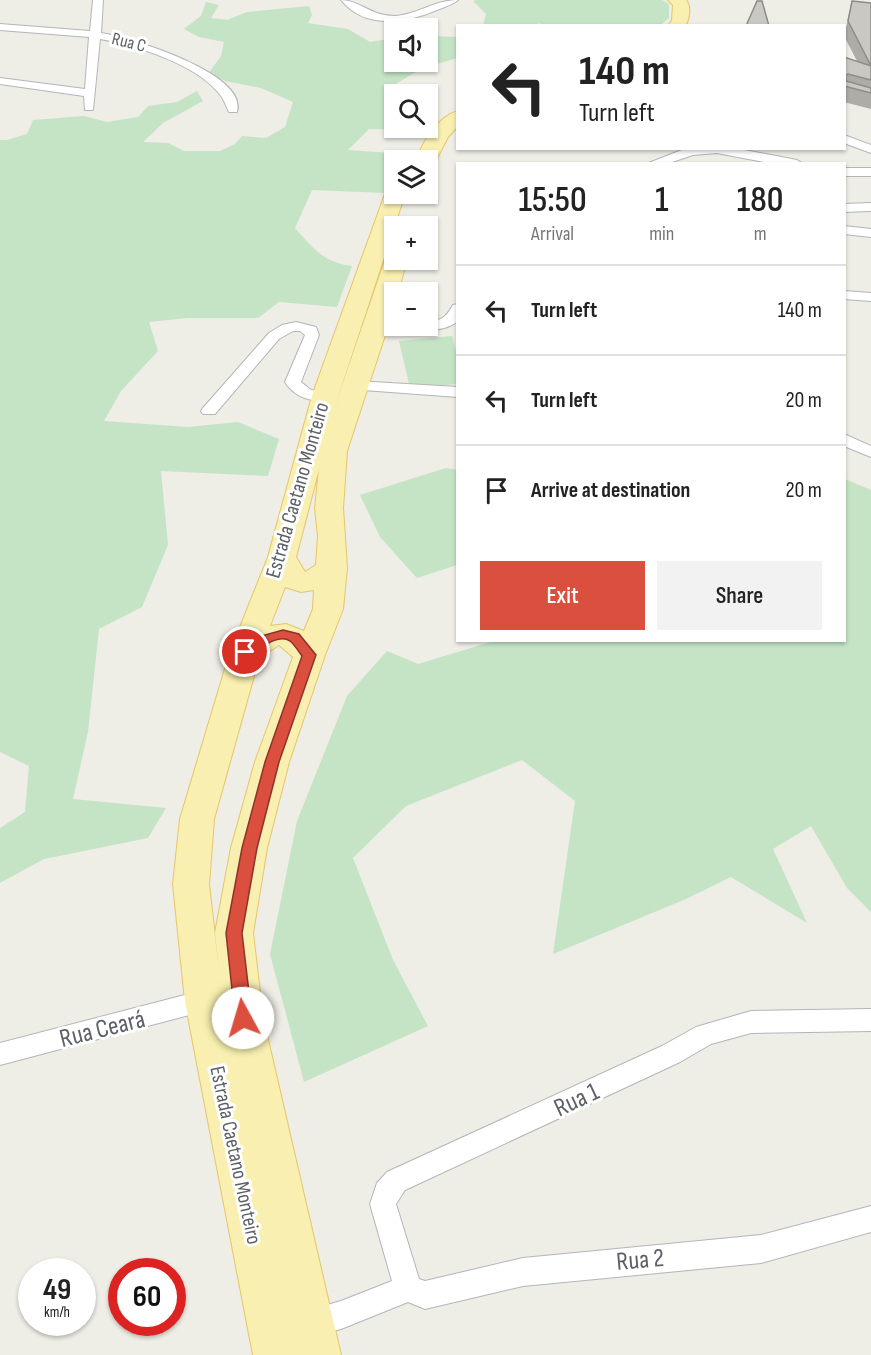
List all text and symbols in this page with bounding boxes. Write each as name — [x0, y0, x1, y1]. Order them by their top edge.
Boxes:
map controls — [384, 18, 438, 336]
button: sound — [384, 18, 438, 72]
street label: Rua C — [110, 28, 148, 57]
text: 140 m — [579, 46, 670, 97]
icon: left — [480, 48, 558, 126]
button: search — [384, 84, 438, 138]
text: Turn left — [579, 97, 655, 129]
button: layers — [384, 150, 438, 204]
text: 15:50 — [519, 179, 587, 222]
text: 1 — [655, 179, 668, 222]
text: 180 — [737, 179, 783, 222]
button: + — [384, 216, 438, 270]
text: Arrival — [531, 222, 574, 246]
text: min — [649, 222, 674, 246]
text: m — [754, 222, 767, 246]
button: − — [384, 282, 438, 336]
icon: left — [480, 294, 513, 327]
text: Turn left — [531, 297, 597, 324]
text: 140 m — [778, 297, 822, 324]
icon: left — [480, 384, 513, 417]
text: Turn left — [531, 387, 597, 414]
text: 20 m — [786, 387, 822, 414]
street label: Estrada Caetano Monteiro — [260, 399, 335, 581]
icon: arrive — [480, 474, 513, 507]
text: Arrive at destination — [531, 477, 690, 504]
text: 20 m — [786, 477, 822, 504]
button: Exit — [480, 561, 645, 630]
button: Share — [657, 561, 822, 630]
pin — [219, 626, 270, 677]
icon: arrive — [228, 635, 261, 668]
position arrow — [211, 986, 275, 1050]
street label: Rua Ceará — [56, 1004, 148, 1055]
street label: Estrada Caetano Monteiro — [204, 1064, 267, 1247]
street label: Rua 1 — [549, 1077, 604, 1124]
street label: Rua 2 — [615, 1243, 665, 1278]
speed limit sign: 60 — [108, 1258, 186, 1336]
text: 49 — [43, 1272, 71, 1308]
text: km/h — [44, 1303, 70, 1322]

